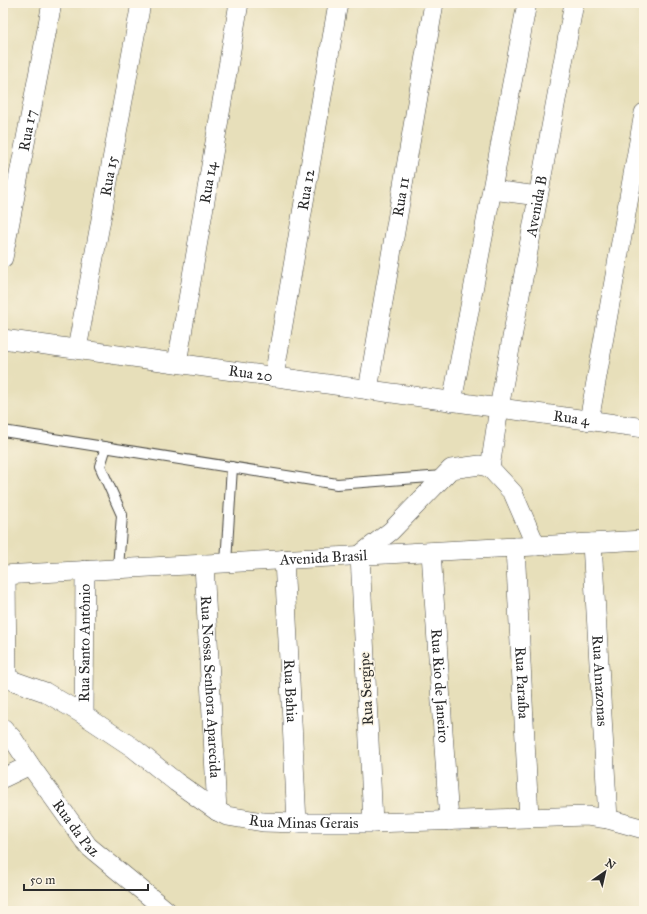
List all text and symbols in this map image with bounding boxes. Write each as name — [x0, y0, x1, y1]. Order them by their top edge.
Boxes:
street label: Rua 17 — [15, 108, 40, 153]
street label: Rua 15 — [96, 154, 122, 198]
street label: Rua 14 — [196, 160, 221, 205]
street label: Rua 12 — [294, 167, 319, 212]
street label: Avenida B — [522, 174, 551, 239]
street label: Rua 11 — [389, 176, 413, 218]
street label: Rua 20 — [228, 361, 274, 385]
street label: Rua 4 — [552, 407, 591, 429]
street label: Avenida Brasil — [278, 546, 369, 569]
street label: Rua Santo Antônio — [75, 583, 94, 702]
street label: Rua Nossa Senhora Aparecida — [197, 595, 224, 779]
street label: Rua Rio de Janeiro — [427, 628, 453, 744]
street label: Rua Amazonas — [588, 634, 612, 727]
street label: Rua Paraíba — [511, 646, 533, 720]
street label: Rua Sergipe — [355, 652, 377, 726]
street label: Rua Bahia — [280, 659, 301, 723]
street label: Rua da Paz — [49, 796, 103, 860]
street label: Rua Minas Gerais — [248, 811, 359, 832]
north arrow — [585, 852, 625, 892]
text: N — [603, 856, 618, 872]
scale bar — [24, 866, 148, 892]
text: 50 m — [30, 873, 55, 887]

